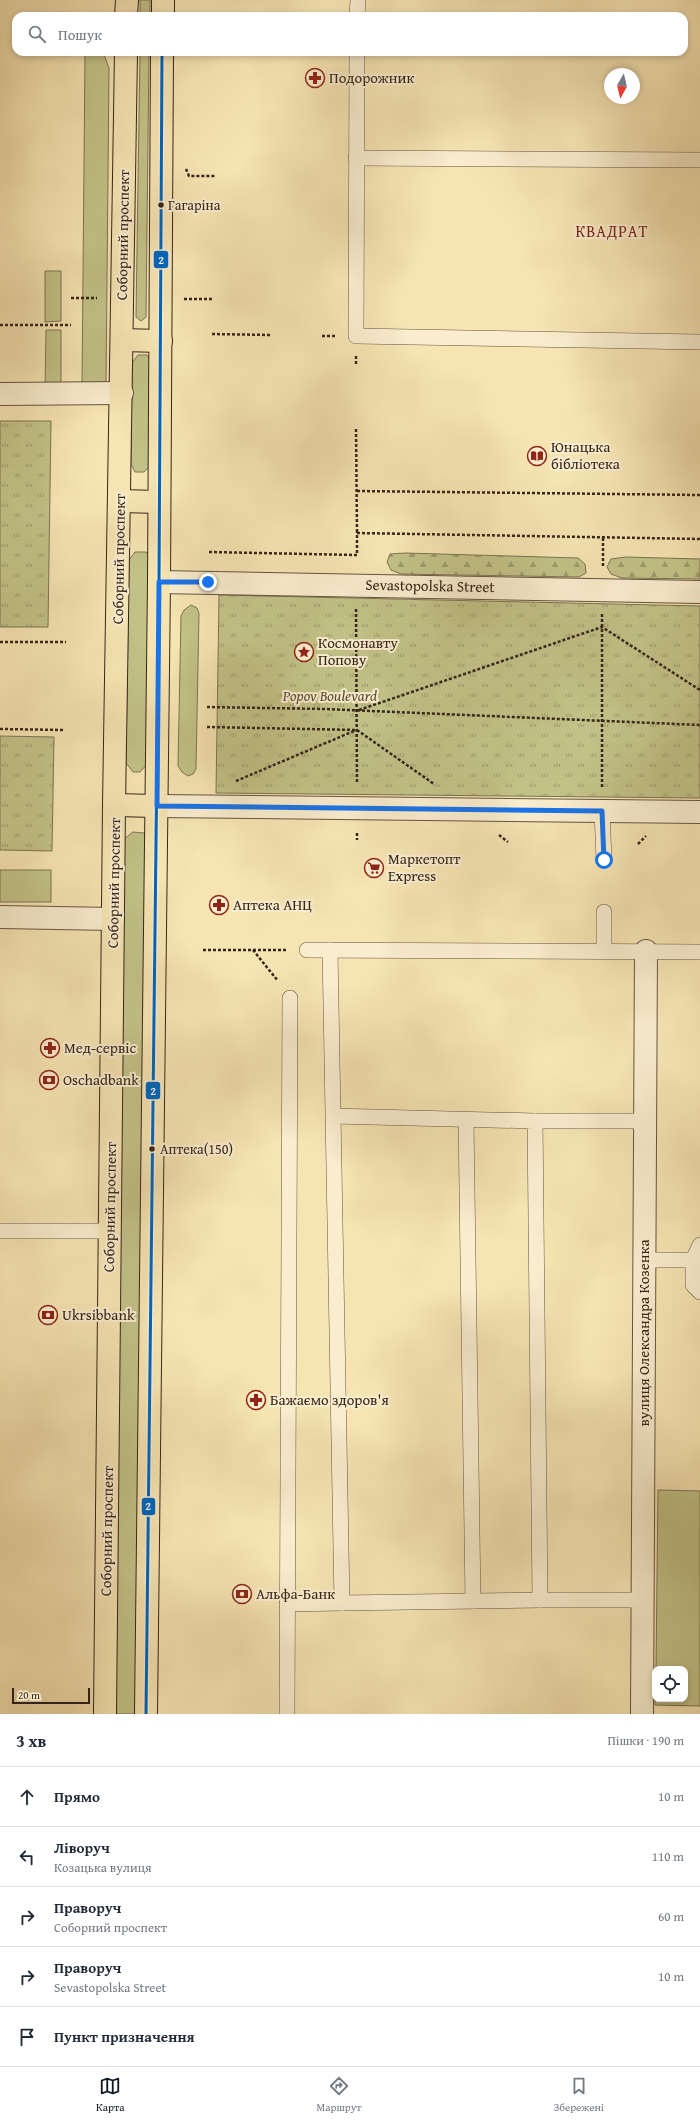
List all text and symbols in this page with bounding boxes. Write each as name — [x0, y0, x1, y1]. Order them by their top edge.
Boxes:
search box — [12, 12, 688, 56]
icon: search — [26, 23, 48, 45]
text: Пошук — [58, 24, 102, 45]
pharmacy icon: Подорожник — [304, 67, 326, 89]
place label: Подорожник — [329, 67, 414, 88]
north arrow — [604, 68, 640, 104]
street label: Соборний проспект — [111, 169, 134, 300]
place label: Гагаріна — [168, 195, 221, 215]
marker: Гагаріна — [156, 200, 166, 210]
district label: КВАДРАТ — [575, 219, 649, 243]
line badge: 2 — [153, 250, 169, 269]
text: 2 — [158, 252, 164, 268]
place label: Юнацька бібліотека — [551, 436, 621, 474]
library icon: Юнацька бібліотека — [526, 445, 548, 467]
street label: Соборний проспект — [107, 493, 130, 624]
route end — [199, 573, 217, 591]
street label: Sevastopolska Street — [365, 574, 496, 597]
place label: Космонавту Попову — [318, 632, 398, 670]
place icon: Космонавту Попову — [293, 641, 315, 663]
park label: Popov Boulevard — [282, 685, 377, 706]
street label: Соборний проспект — [102, 817, 125, 948]
place label: Маркетопт Express — [388, 848, 461, 886]
route start — [595, 851, 613, 869]
supermarket icon: Маркетопт Express — [363, 857, 385, 879]
pharmacy icon: Аптека АНЦ — [208, 894, 230, 916]
place label: Аптека АНЦ — [233, 894, 312, 915]
pharmacy icon: Мед-сервіс — [39, 1037, 61, 1059]
place label: Мед-сервіс — [64, 1037, 136, 1058]
bank icon: Oschadbank — [38, 1069, 60, 1091]
place label: Oschadbank — [63, 1069, 139, 1090]
line badge: 2 — [145, 1081, 161, 1100]
text: 2 — [150, 1083, 156, 1099]
place label: Аптека(150) — [160, 1139, 233, 1159]
street label: Соборний проспект — [98, 1141, 121, 1272]
marker: Аптека(150) — [147, 1144, 157, 1154]
street label: вулиця Олександра Козенка — [633, 1239, 654, 1427]
bank icon: Ukrsibbank — [37, 1304, 59, 1326]
place label: Ukrsibbank — [62, 1304, 135, 1325]
pharmacy icon: Бажаємо здоров'я — [245, 1389, 267, 1411]
place label: Бажаємо здоров'я — [270, 1389, 389, 1410]
street label: Соборний проспект — [95, 1465, 118, 1596]
line badge: 2 — [141, 1497, 156, 1516]
text: 2 — [145, 1498, 151, 1514]
bank icon: Альфа-Банк — [231, 1583, 253, 1605]
place label: Альфа-Банк — [256, 1583, 335, 1604]
map controls — [652, 1666, 688, 1702]
button: locate — [652, 1666, 688, 1702]
scale bar — [12, 1686, 90, 1705]
text: 20 m — [18, 1687, 40, 1703]
text: 3 хв — [16, 1728, 46, 1753]
text: Пішки · 190 m — [607, 1731, 684, 1750]
icon: ahead — [16, 1786, 38, 1808]
text: Прямо — [54, 1786, 100, 1807]
text: 10 m — [658, 1787, 684, 1806]
text: Ліворуч — [54, 1837, 110, 1858]
icon: left — [16, 1846, 38, 1868]
text: 110 m — [652, 1847, 684, 1866]
text: Козацька вулиця — [54, 1858, 152, 1877]
text: Праворуч — [54, 1897, 121, 1918]
icon: right — [16, 1906, 38, 1928]
text: 60 m — [658, 1907, 684, 1926]
text: Соборний проспект — [54, 1918, 167, 1937]
text: Праворуч — [54, 1957, 121, 1978]
icon: right — [16, 1966, 38, 1988]
text: 10 m — [658, 1967, 684, 1986]
text: Sevastopolska Street — [54, 1978, 166, 1997]
icon: arrive — [16, 2026, 38, 2048]
text: Пункт призначення — [54, 2026, 195, 2047]
tab: Карта — [96, 2075, 125, 2115]
tab: Маршрут — [317, 2075, 362, 2115]
tab: Збережені — [554, 2075, 604, 2115]

